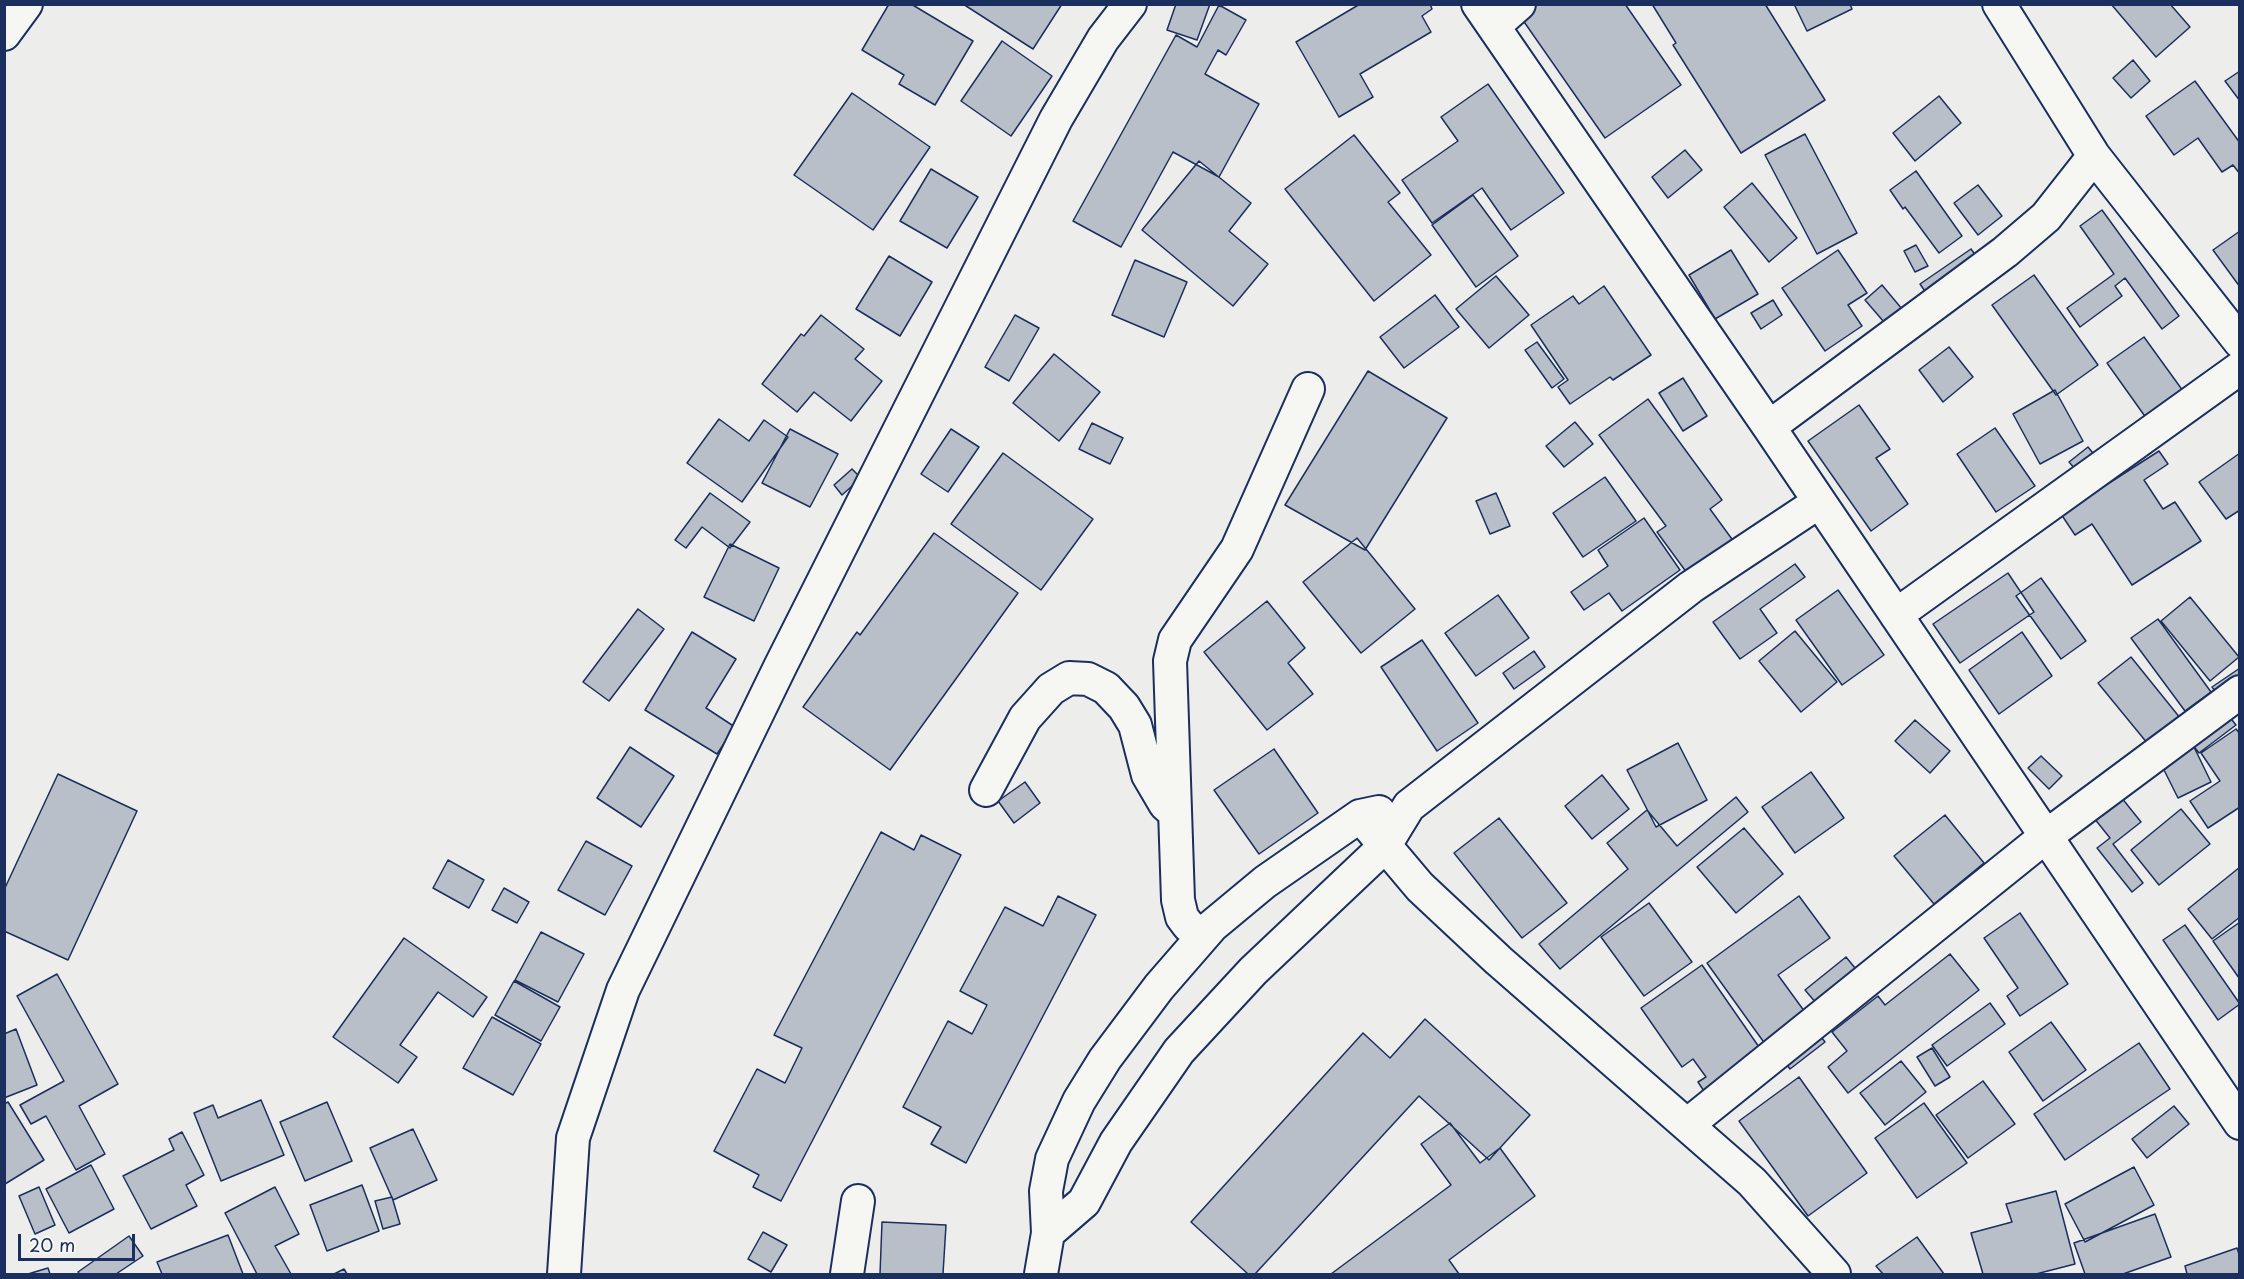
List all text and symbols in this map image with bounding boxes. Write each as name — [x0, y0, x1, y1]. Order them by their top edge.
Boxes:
scale bar — [21, 1222, 138, 1260]
text: 20 m — [29, 1231, 75, 1258]

